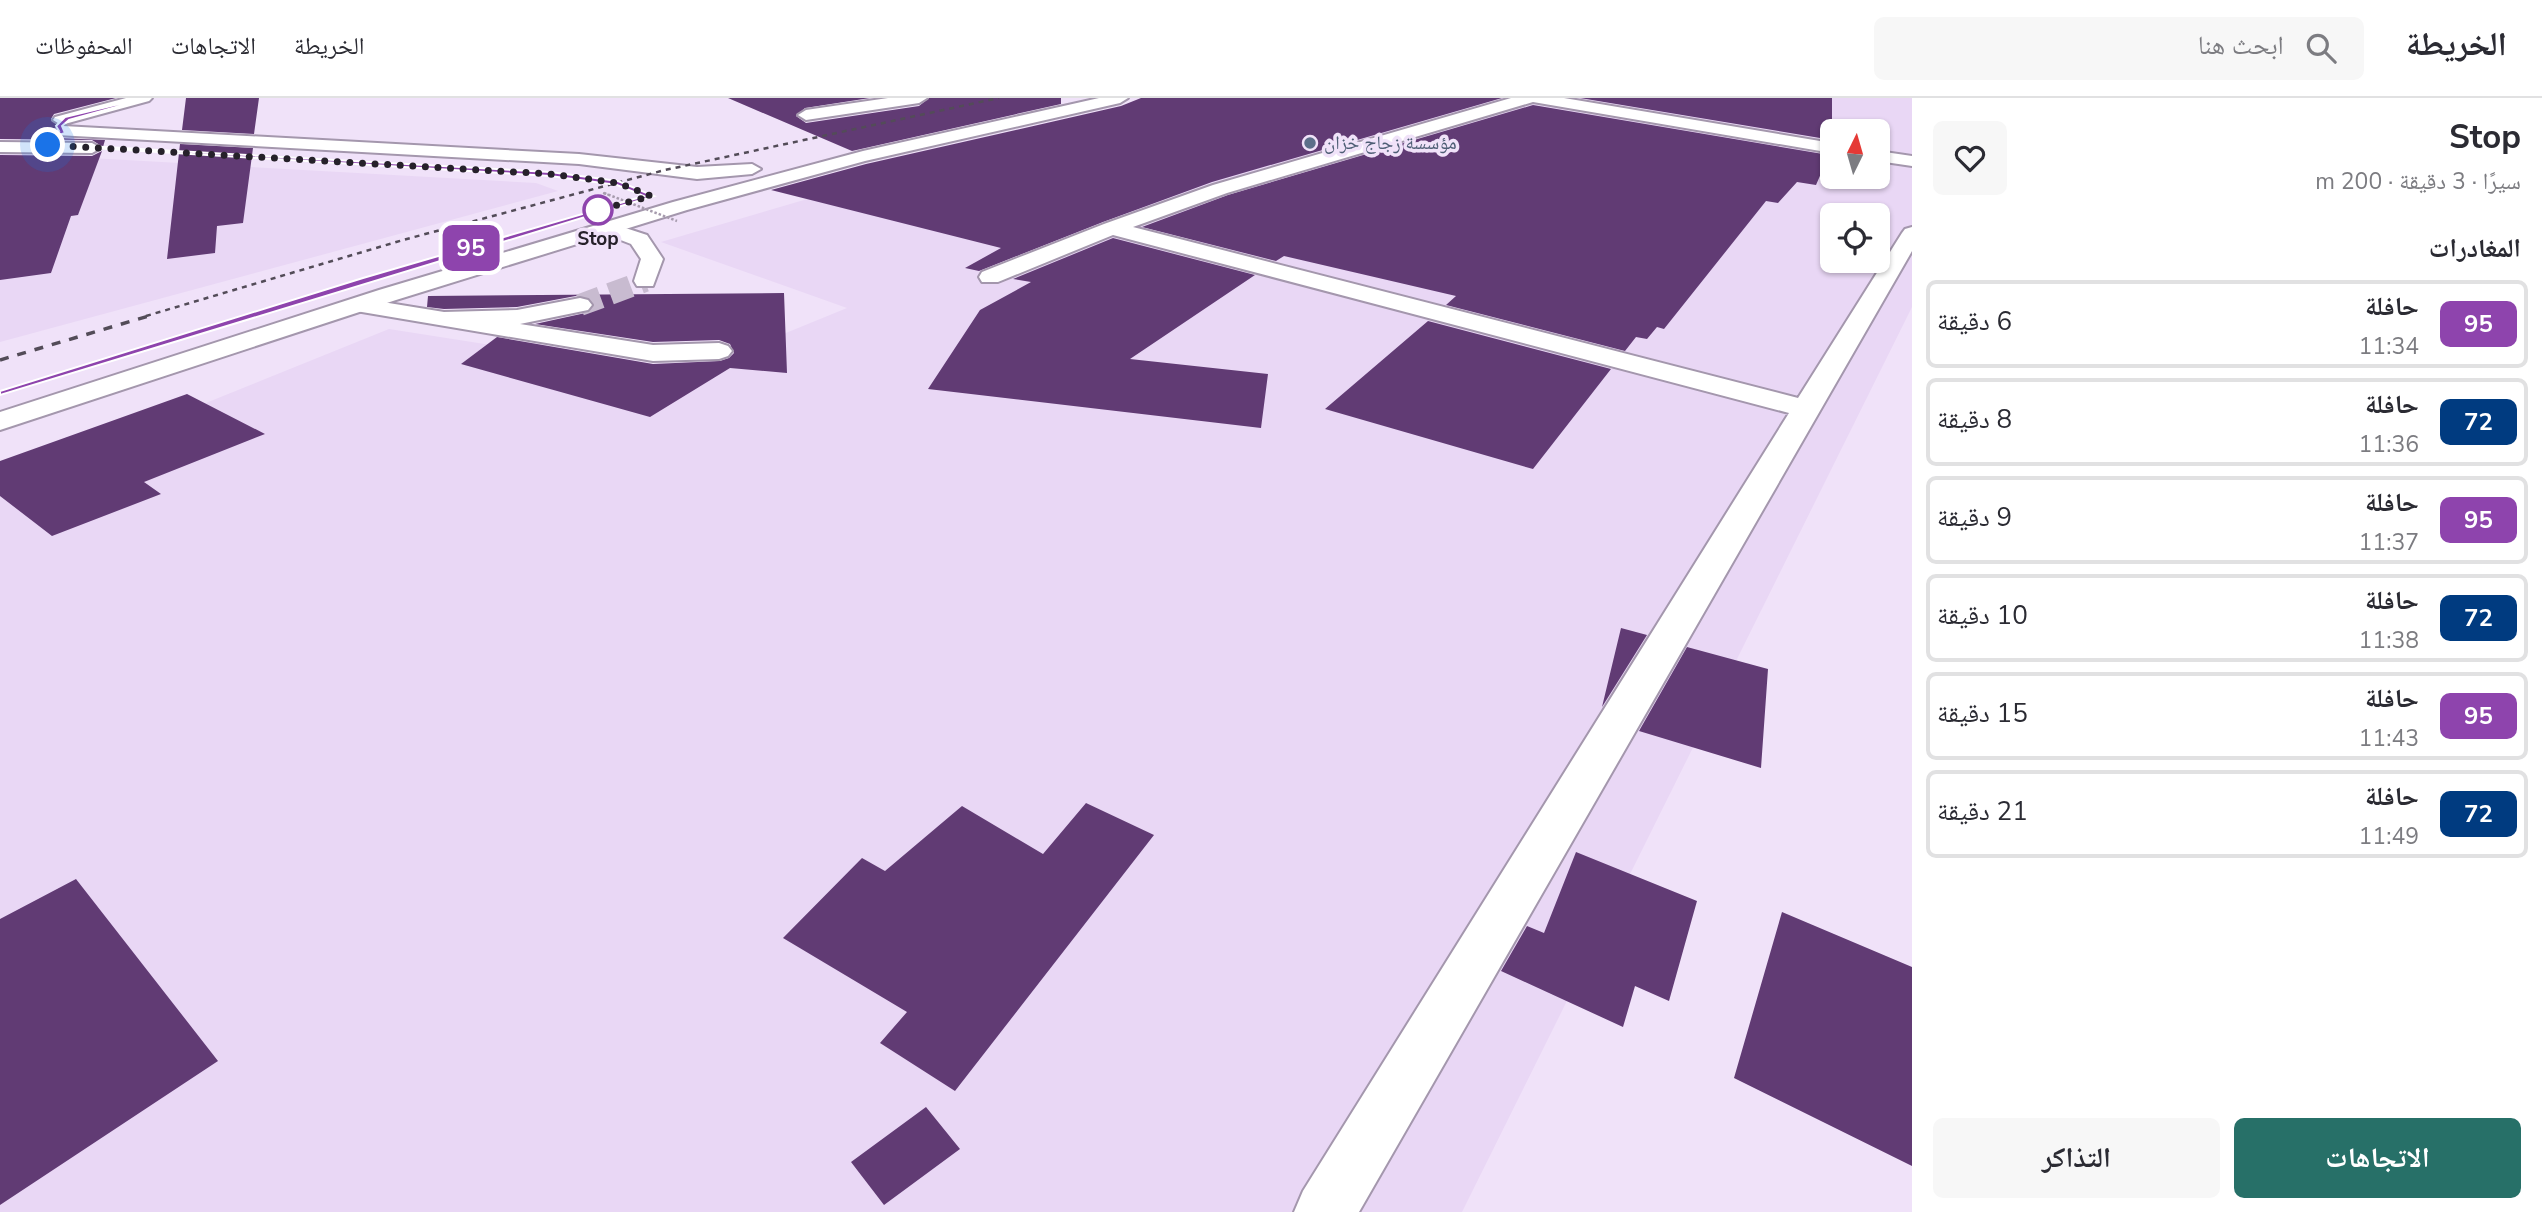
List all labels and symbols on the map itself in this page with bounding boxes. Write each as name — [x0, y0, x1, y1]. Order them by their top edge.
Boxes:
north arrow — [1820, 119, 1890, 189]
your location — [30, 127, 65, 162]
place label: مؤسسة زجاج خزان — [1324, 130, 1457, 156]
marker: مؤسسة زجاج خزان — [1302, 135, 1318, 151]
marker: Stop — [583, 195, 613, 225]
line badge: 95 — [440, 225, 503, 271]
place label: Stop — [577, 226, 619, 252]

